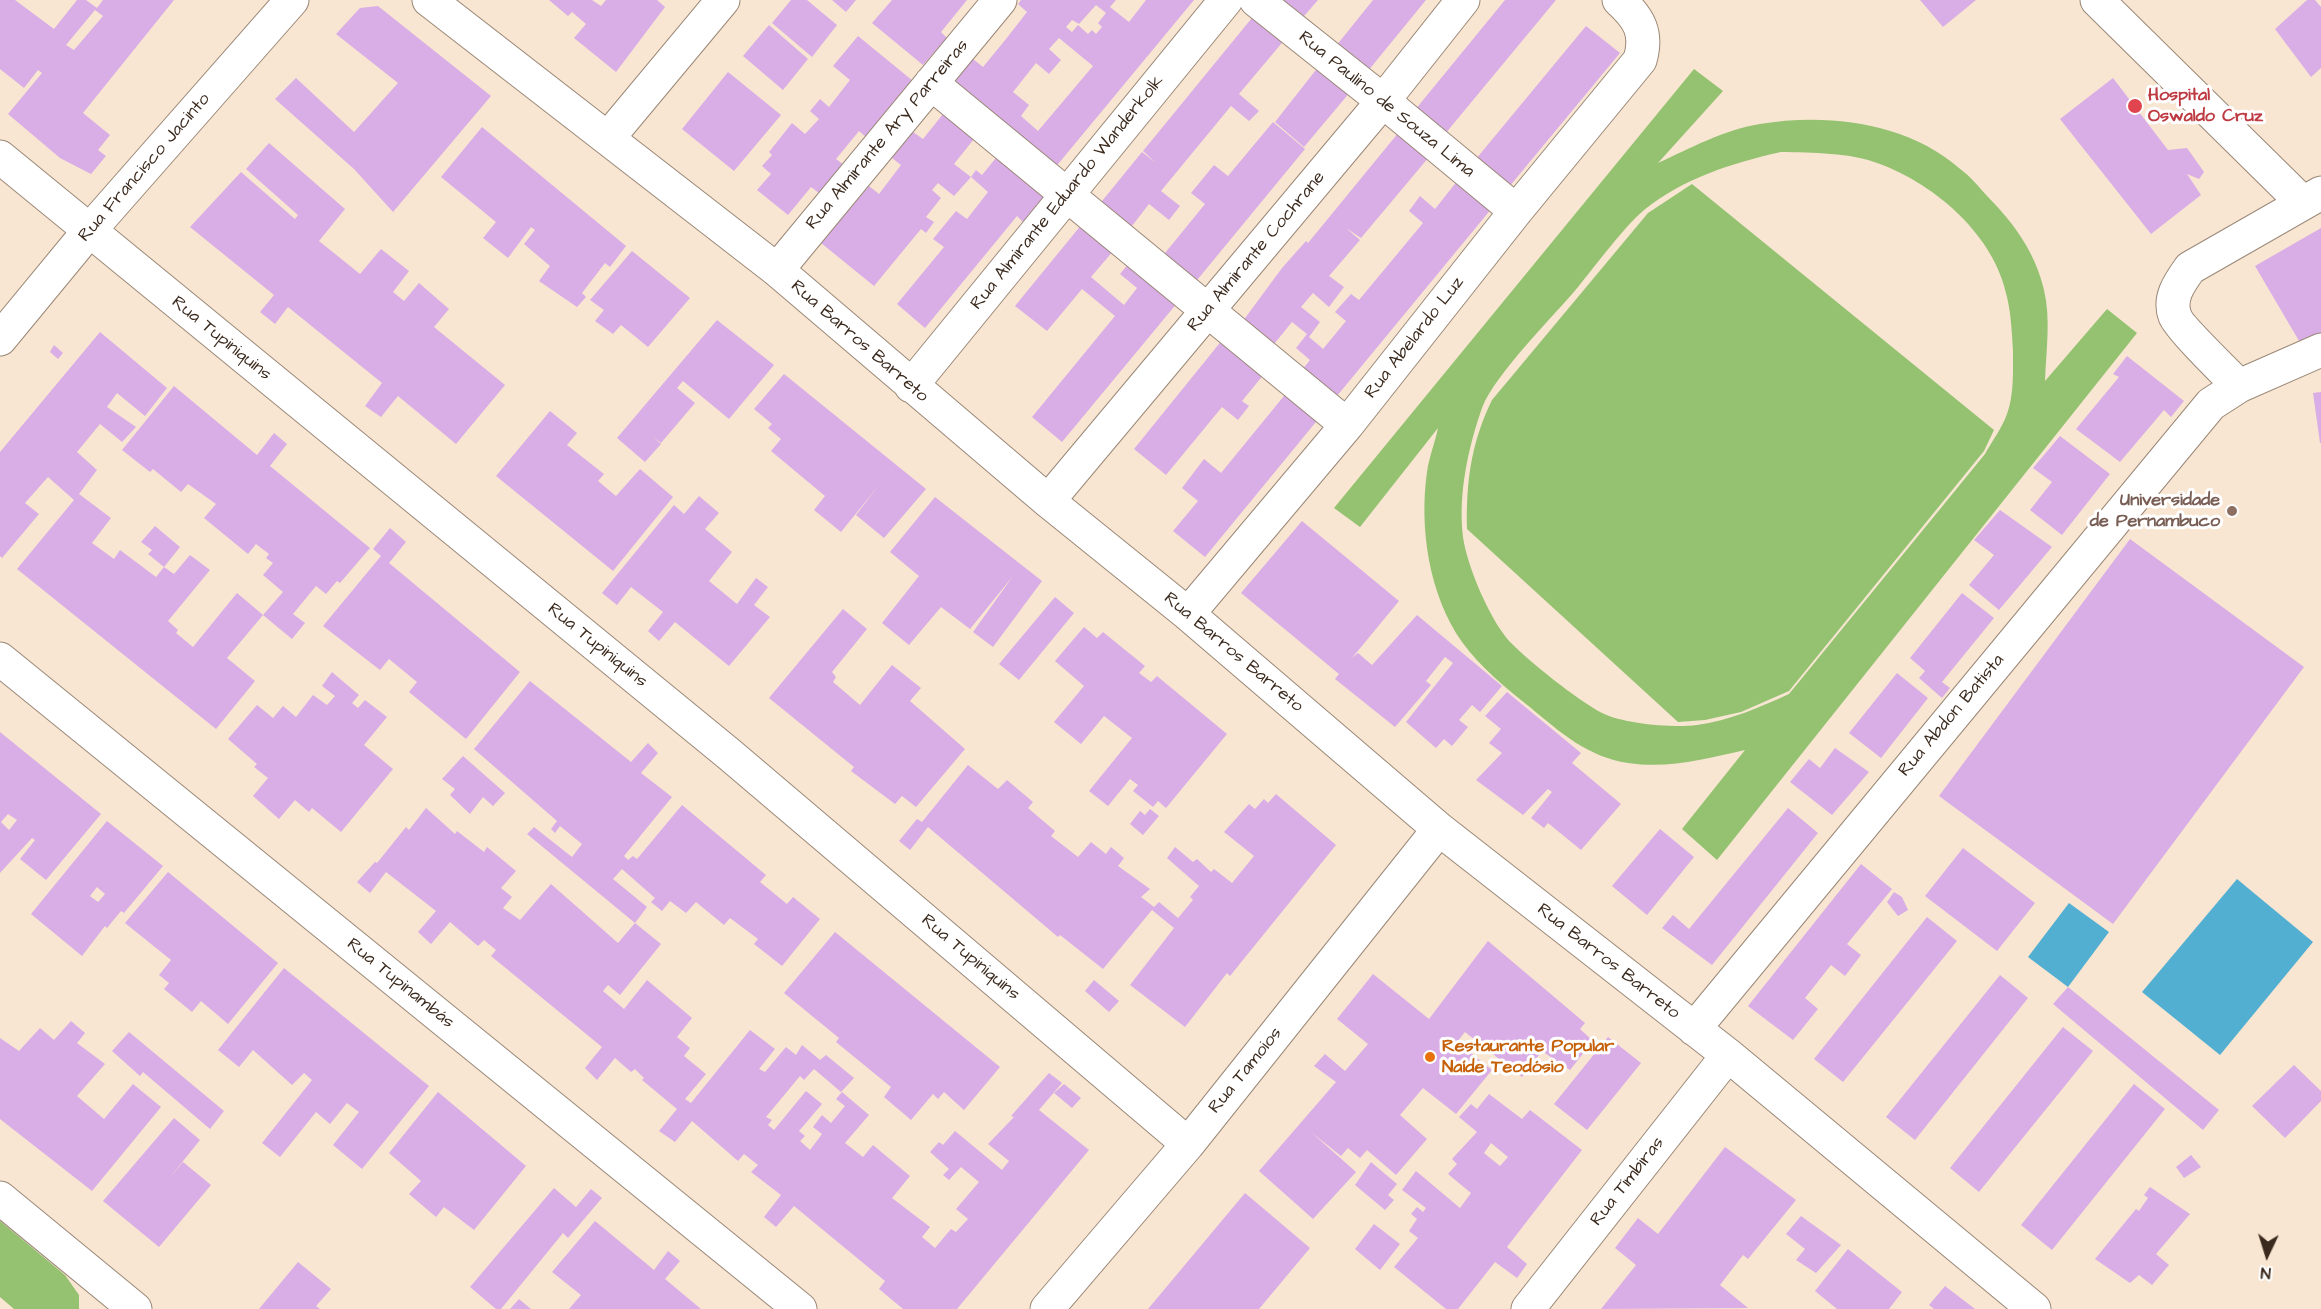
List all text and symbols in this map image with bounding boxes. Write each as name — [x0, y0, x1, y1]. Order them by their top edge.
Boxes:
street label: Rua Paulino de Souza Lima — [1293, 27, 1479, 183]
street label: Rua Almirante Ary Parreiras — [802, 36, 974, 234]
street label: Rua Almirante Eduardo Wanderkolk — [967, 71, 1169, 315]
place label: Hospital Oswaldo Cruz — [2148, 85, 2263, 128]
street label: Rua Francisco Jacinto — [75, 89, 215, 247]
marker: Hospital Oswaldo Cruz — [2126, 97, 2144, 115]
street label: Rua Almirante Cochrane — [1184, 167, 1330, 337]
street label: Rua Abelardo Luz — [1361, 273, 1469, 403]
street label: Rua Barros Barreto — [786, 276, 932, 408]
street label: Rua Tupiniquins — [167, 292, 275, 386]
place label: Universidade de Pernambuco — [2090, 490, 2220, 532]
marker: Universidade de Pernambuco — [2225, 504, 2239, 518]
street label: Rua Barros Barreto — [1159, 588, 1307, 718]
street label: Rua Tupiniquins — [543, 599, 651, 693]
street label: Rua Abdon Batista — [1895, 650, 2009, 782]
street label: Rua Barros Barreto — [1532, 899, 1684, 1025]
street label: Rua Tupiniquins — [916, 910, 1024, 1006]
street label: Rua Tupinambás — [342, 934, 458, 1034]
street label: Rua Tamoios — [1205, 1024, 1287, 1118]
place label: Restaurante Popular Naíde Teodósio — [1442, 1036, 1614, 1078]
marker: Restaurante Popular Naíde Teodósio — [1423, 1050, 1437, 1064]
street label: Rua Timbiras — [1586, 1133, 1670, 1231]
north arrow — [2237, 1225, 2297, 1285]
text: N — [2260, 1262, 2272, 1284]

